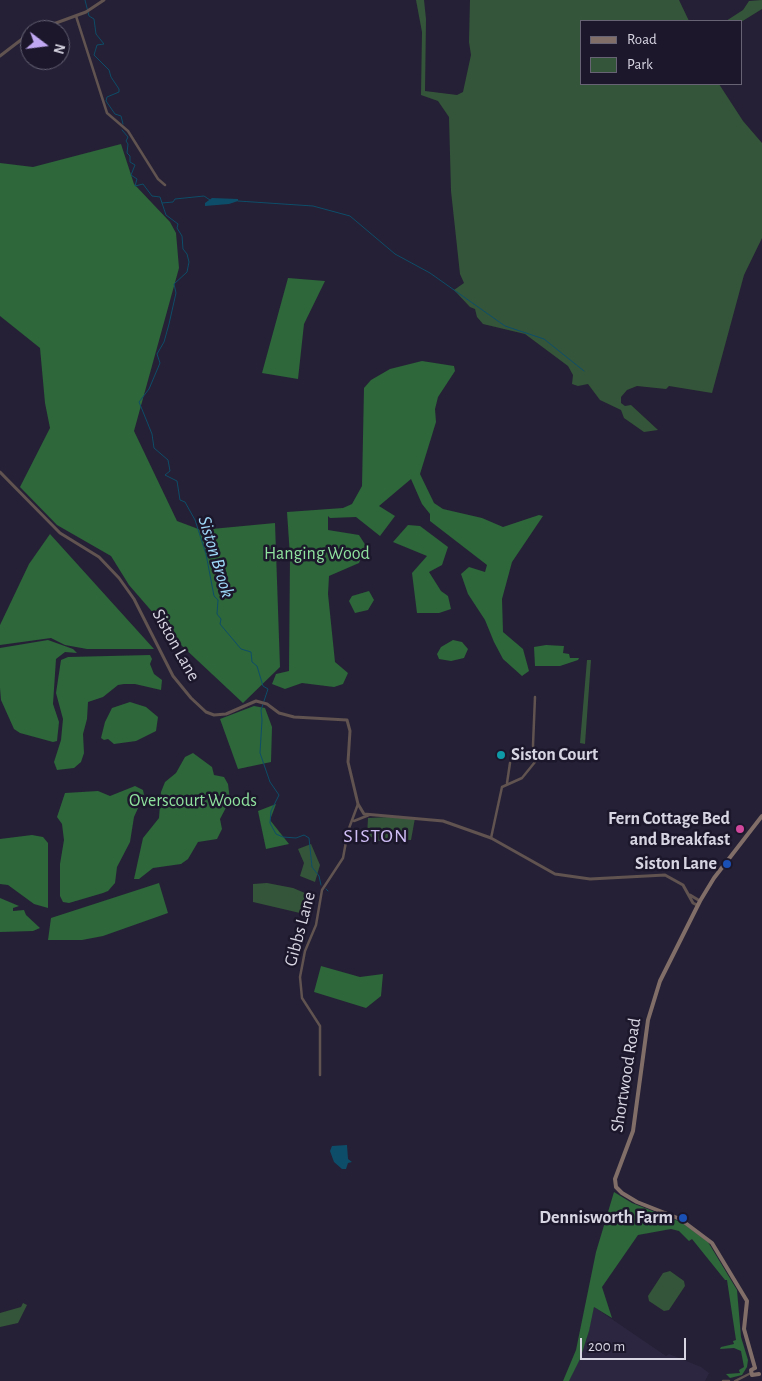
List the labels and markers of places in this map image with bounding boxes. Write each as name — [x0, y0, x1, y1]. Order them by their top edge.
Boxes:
place label: Siston Court — [511, 744, 598, 766]
marker: Siston Court — [495, 749, 507, 761]
place label: Fern Cottage Bed and Breakfast — [608, 808, 730, 851]
marker: Fern Cottage Bed and Breakfast — [734, 823, 746, 835]
place label: Siston Lane — [635, 853, 717, 875]
marker: Siston Lane — [721, 858, 733, 870]
place label: Dennisworth Farm — [539, 1207, 673, 1229]
marker: Dennisworth Farm — [677, 1212, 689, 1224]

